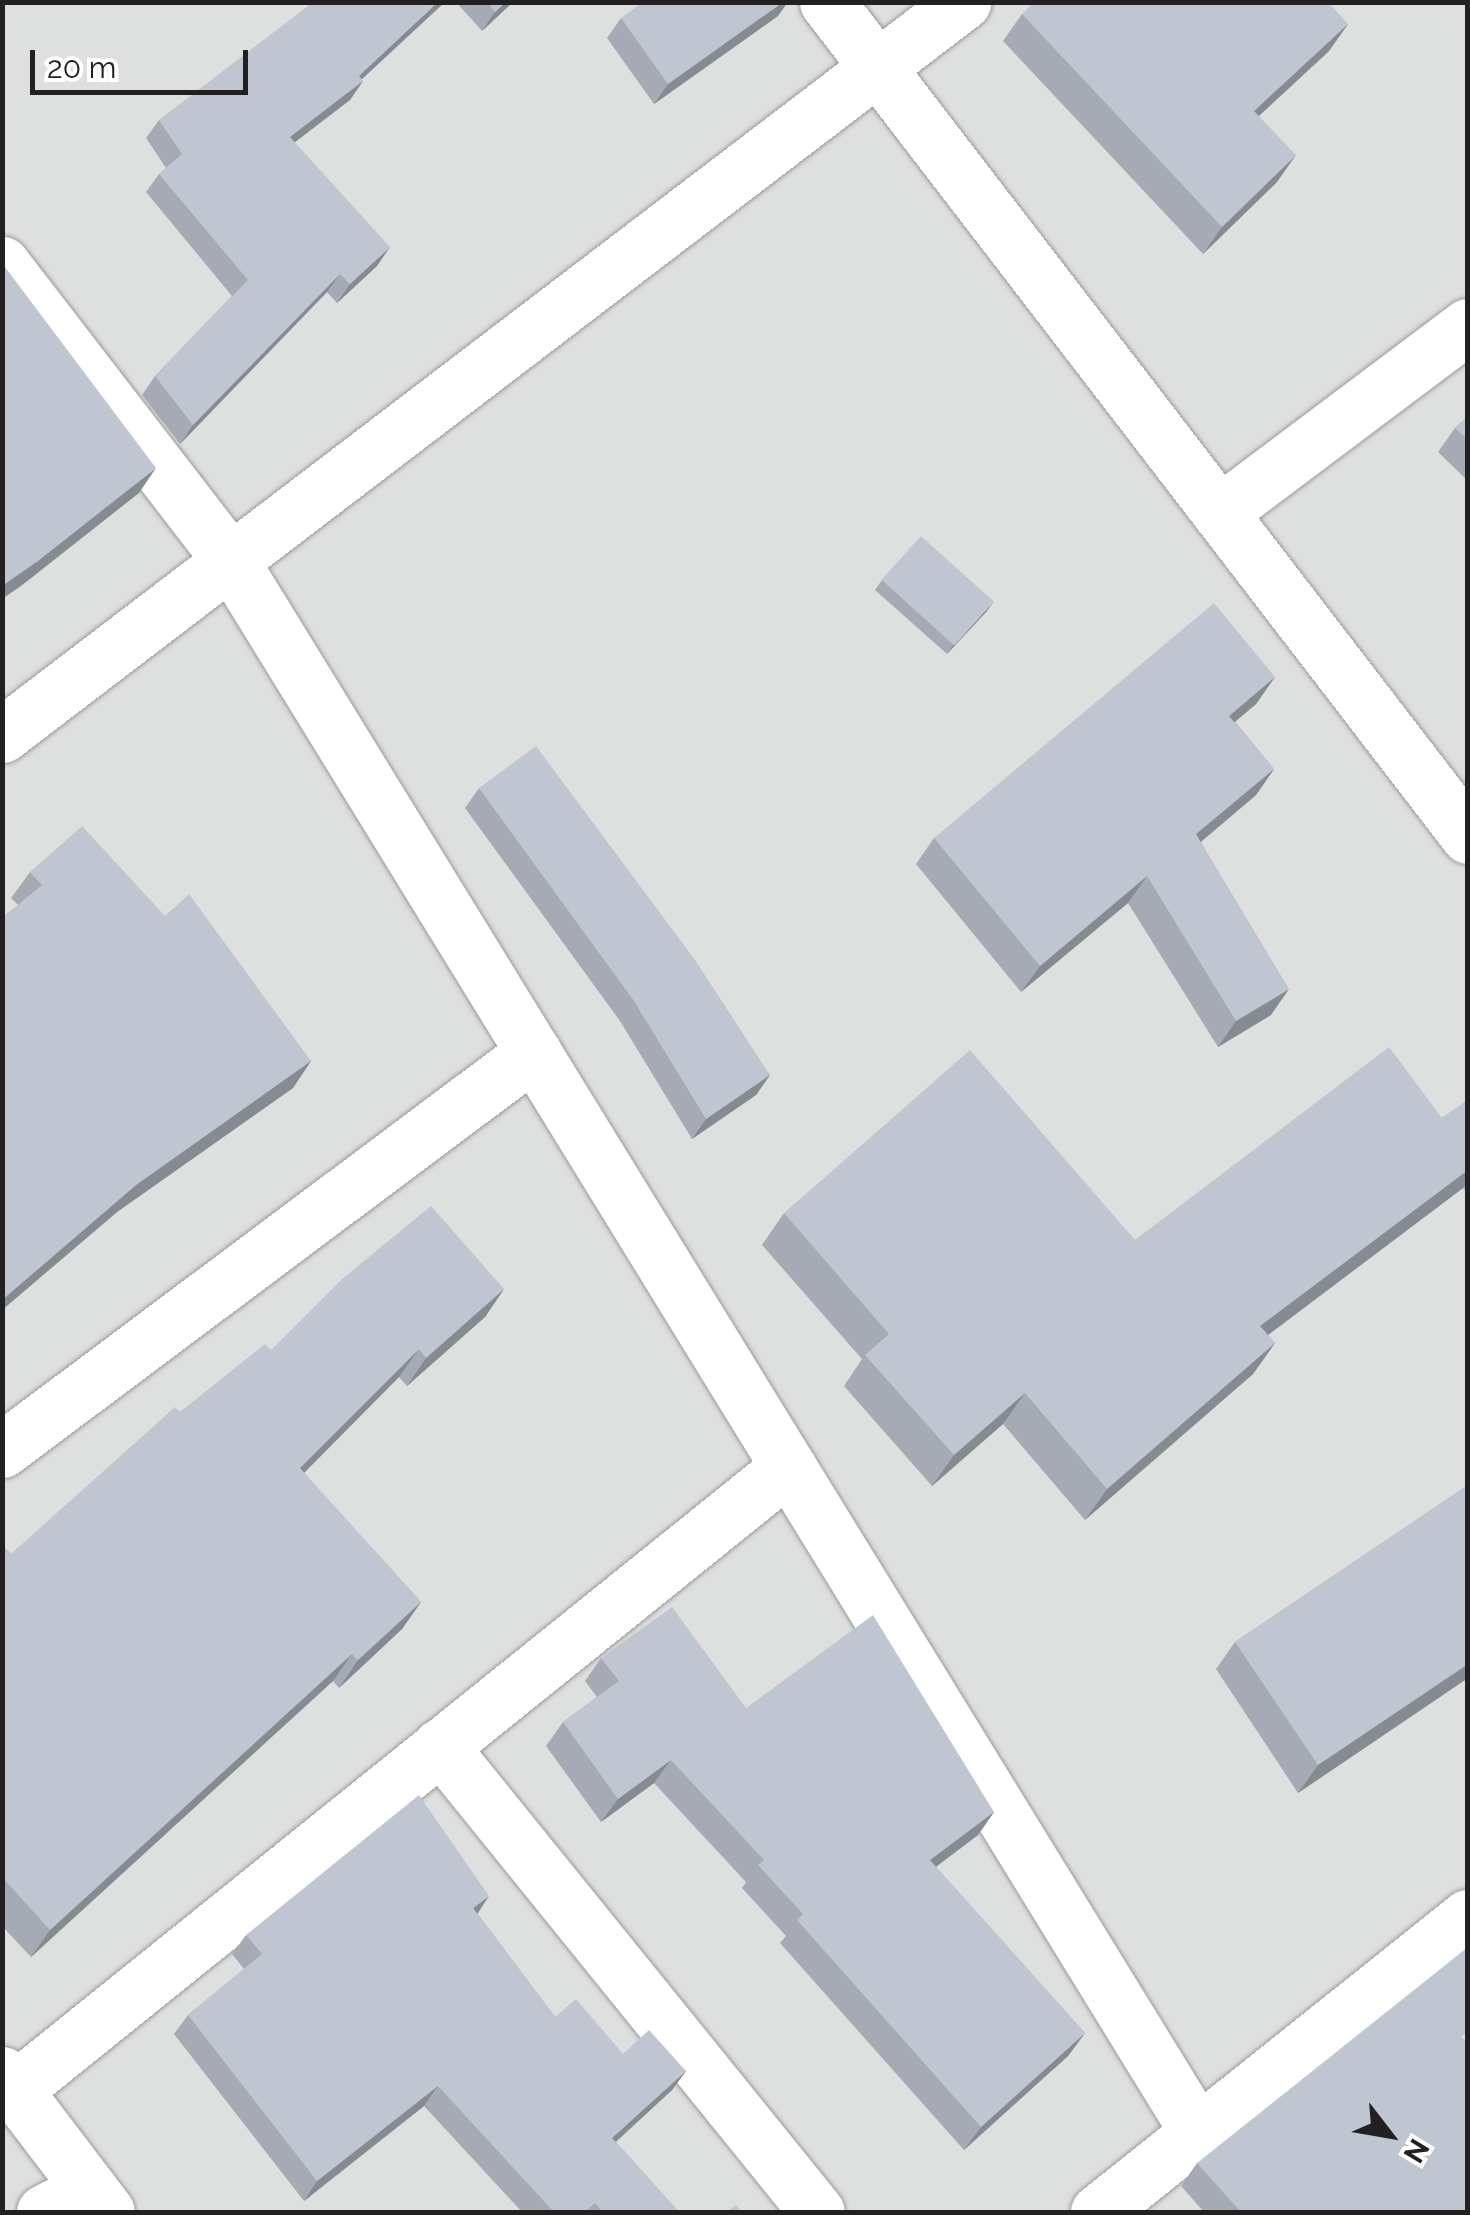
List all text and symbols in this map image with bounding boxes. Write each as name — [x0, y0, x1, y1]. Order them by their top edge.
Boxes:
scale bar — [35, 30, 252, 92]
text: 20 m — [47, 50, 116, 85]
north arrow — [1340, 2085, 1440, 2185]
text: N — [1396, 2133, 1436, 2168]

